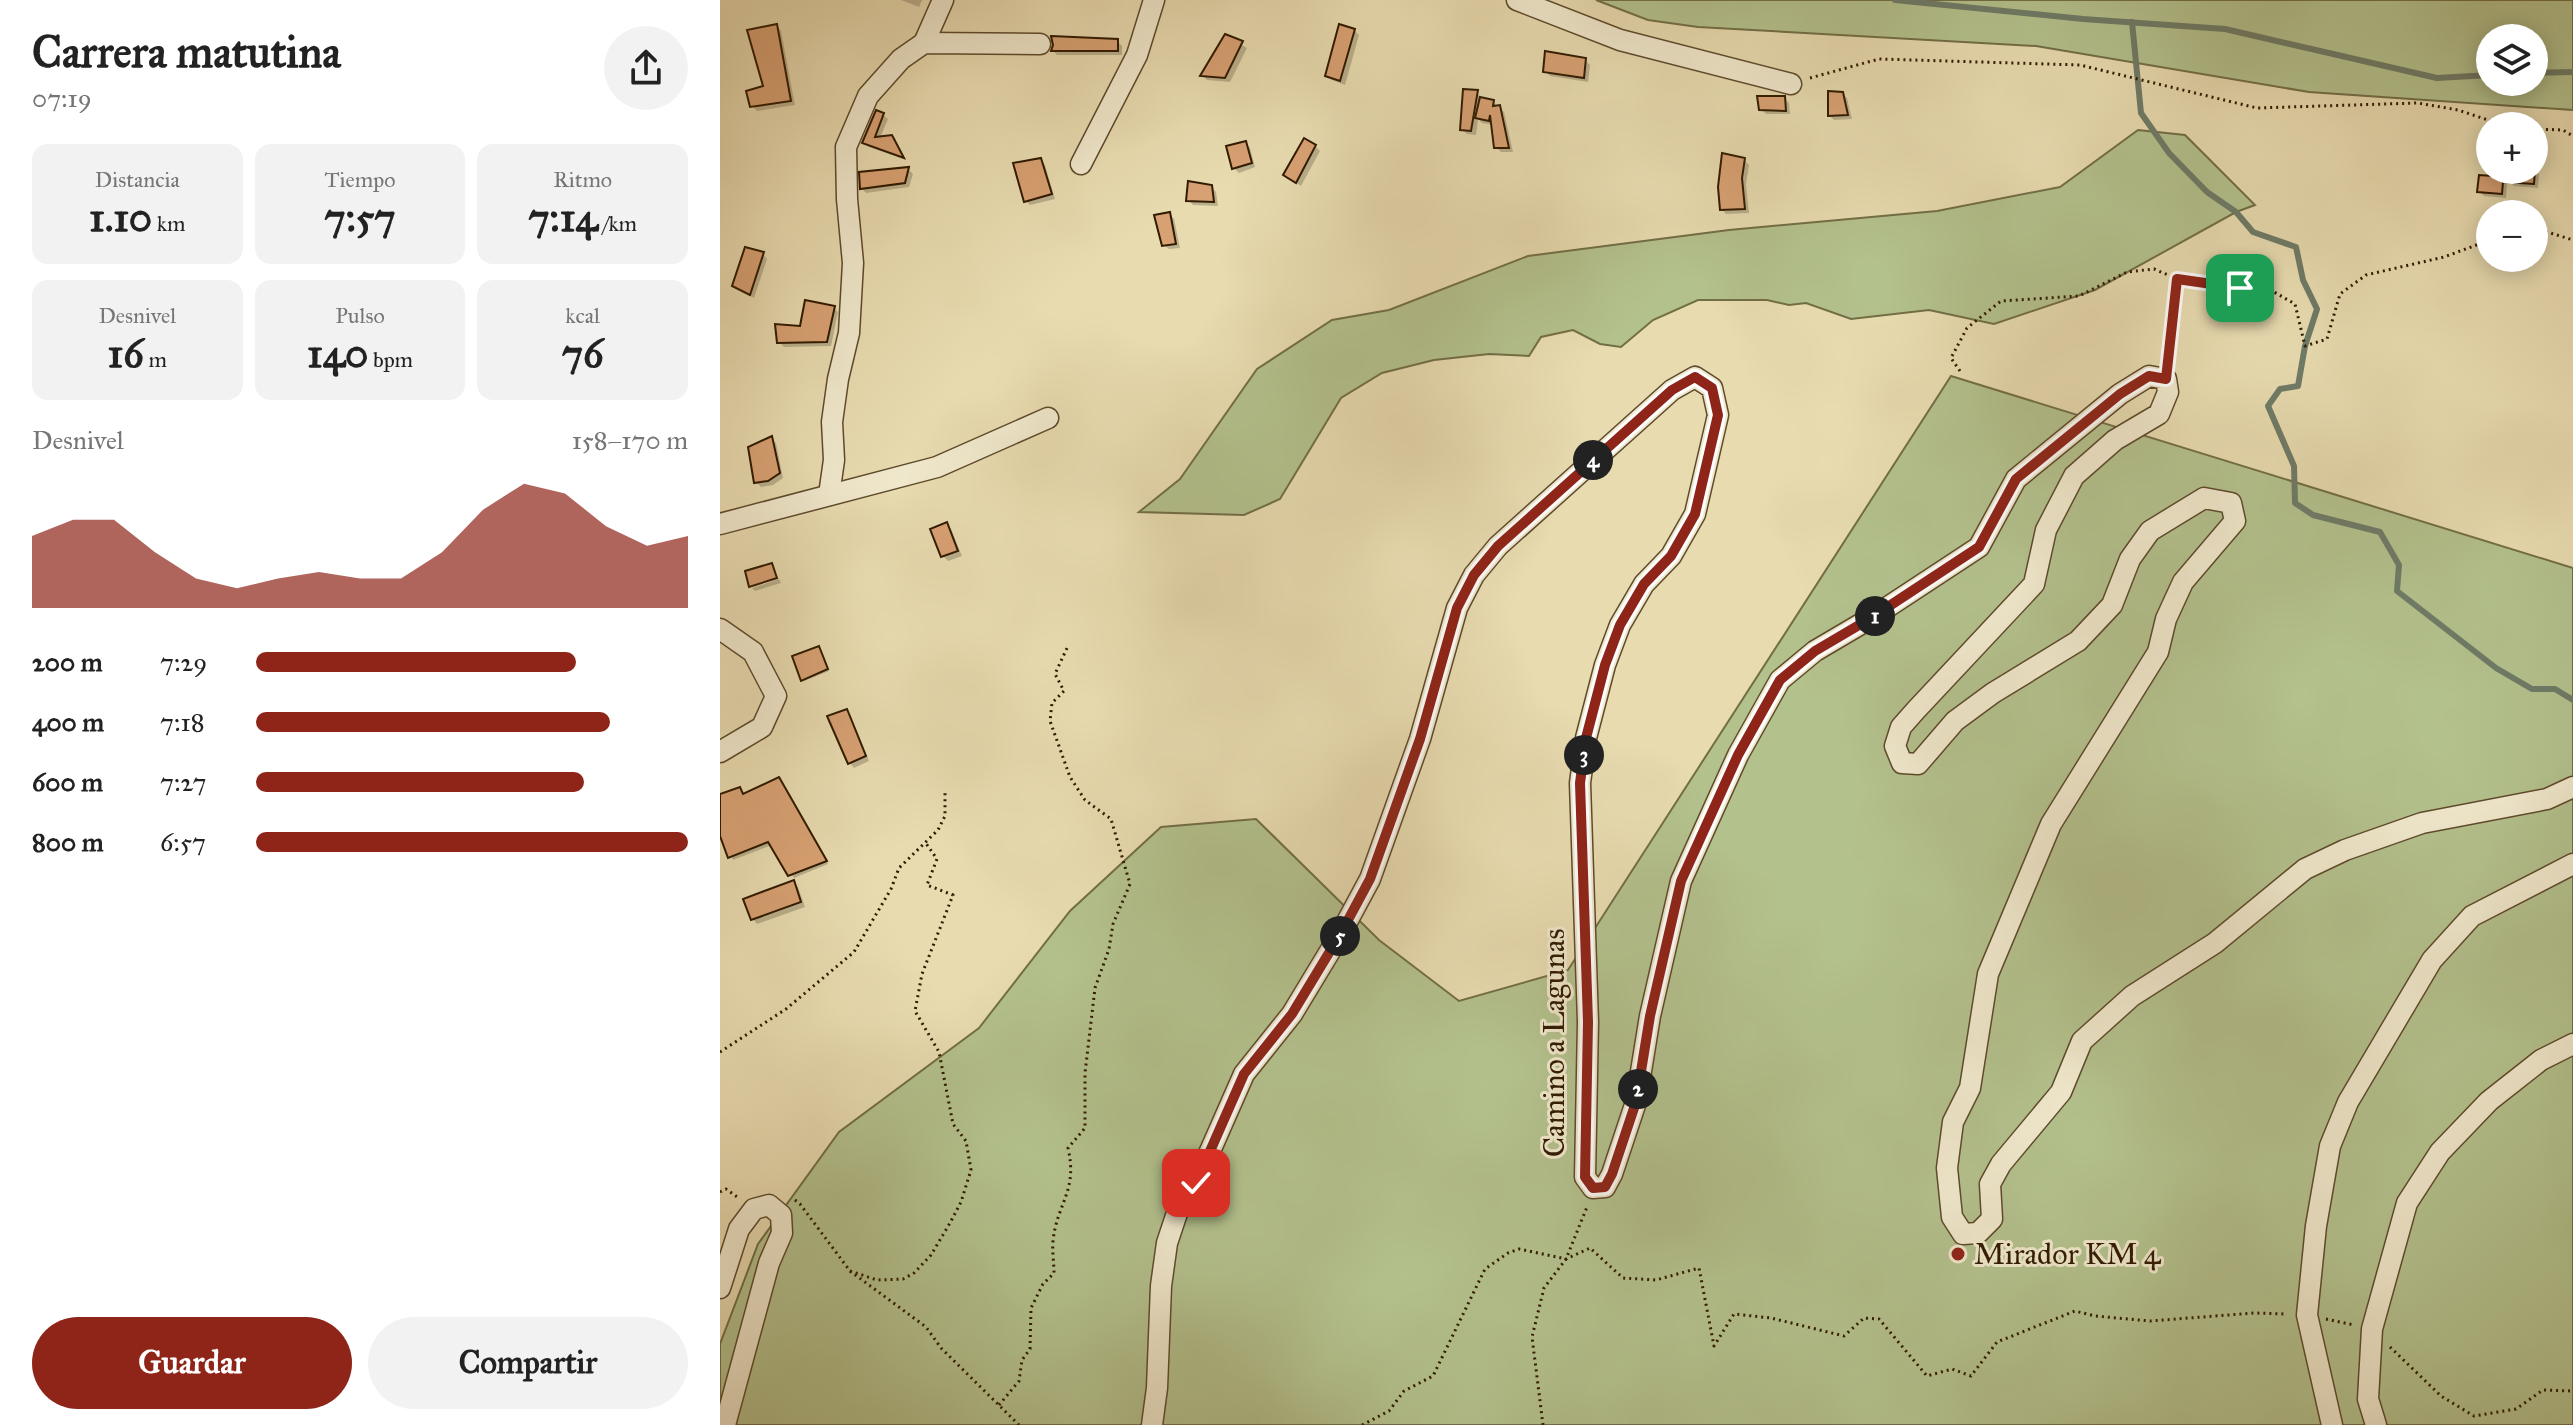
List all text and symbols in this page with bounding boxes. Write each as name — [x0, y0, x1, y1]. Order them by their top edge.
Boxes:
map controls — [2476, 24, 2548, 272]
button: layers — [2476, 24, 2548, 96]
text: Carrera matutina — [32, 25, 341, 79]
button: share — [604, 26, 688, 110]
text: 07:19 — [32, 82, 92, 114]
button: + — [2476, 112, 2548, 184]
text: Distancia — [95, 166, 180, 193]
text: Tiempo — [325, 166, 395, 193]
text: Ritmo — [553, 166, 612, 193]
text: 1.10 — [89, 193, 152, 242]
text: 7:57 — [324, 193, 396, 242]
text: 7:14 — [528, 193, 598, 242]
button: − — [2476, 200, 2548, 272]
text: km — [152, 210, 186, 237]
text: /km — [598, 210, 637, 237]
pin — [2206, 254, 2274, 322]
icon: arrive — [2218, 266, 2262, 310]
text: Desnivel — [99, 302, 176, 329]
text: Pulso — [335, 302, 385, 329]
text: kcal — [565, 302, 600, 329]
text: 16 — [108, 329, 144, 378]
text: 140 — [307, 329, 368, 378]
text: 76 — [562, 329, 604, 378]
text: m — [144, 346, 167, 373]
text: bpm — [368, 346, 413, 373]
text: Desnivel — [32, 424, 124, 456]
text: 158–170 m — [572, 424, 688, 456]
pin: 4 — [1573, 440, 1613, 480]
text: 4 — [1587, 446, 1599, 473]
pin: 1 — [1855, 596, 1895, 636]
text: 1 — [1871, 602, 1879, 629]
text: 200 m — [32, 646, 103, 678]
text: 7:29 — [160, 646, 207, 678]
text: 400 m — [32, 706, 104, 738]
text: 7:18 — [160, 706, 205, 738]
pin: 3 — [1564, 735, 1604, 775]
text: 3 — [1580, 741, 1588, 768]
text: 600 m — [32, 766, 103, 798]
text: 7:27 — [160, 766, 206, 798]
text: 800 m — [32, 826, 104, 858]
text: 6:57 — [160, 826, 206, 858]
pin: 5 — [1320, 916, 1360, 956]
text: 5 — [1335, 922, 1345, 949]
street label: Camino a Lagunas — [1536, 929, 1572, 1157]
pin: 2 — [1618, 1069, 1658, 1109]
text: 2 — [1633, 1075, 1643, 1102]
pin — [1162, 1149, 1230, 1217]
icon: check — [1174, 1161, 1218, 1205]
place label: Mirador KM 4 — [1974, 1236, 2162, 1272]
marker: Mirador KM 4 — [1949, 1245, 1967, 1263]
button: Guardar — [32, 1317, 352, 1409]
button: Compartir — [368, 1317, 688, 1409]

